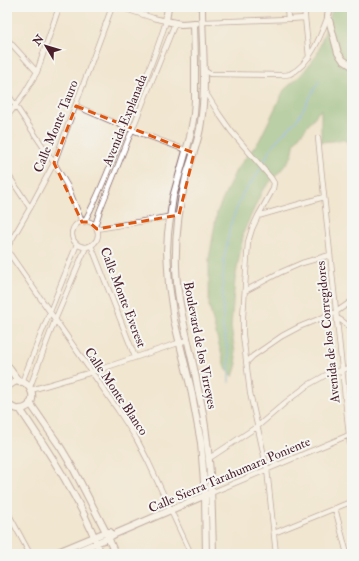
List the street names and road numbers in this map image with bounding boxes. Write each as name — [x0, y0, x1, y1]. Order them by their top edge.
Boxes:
street label: Avenida Explanada — [99, 72, 152, 170]
street label: Calle Monte Tauro — [30, 78, 82, 175]
street label: Calle Monte Everest — [97, 245, 150, 350]
street label: Avenida de los Corregidores — [313, 260, 344, 405]
street label: Boulevard de los Virreyes — [179, 280, 220, 411]
street label: Calle Monte Blanco — [81, 345, 151, 439]
street label: Calle Sierra Tarahumara Poniente — [146, 433, 313, 516]

